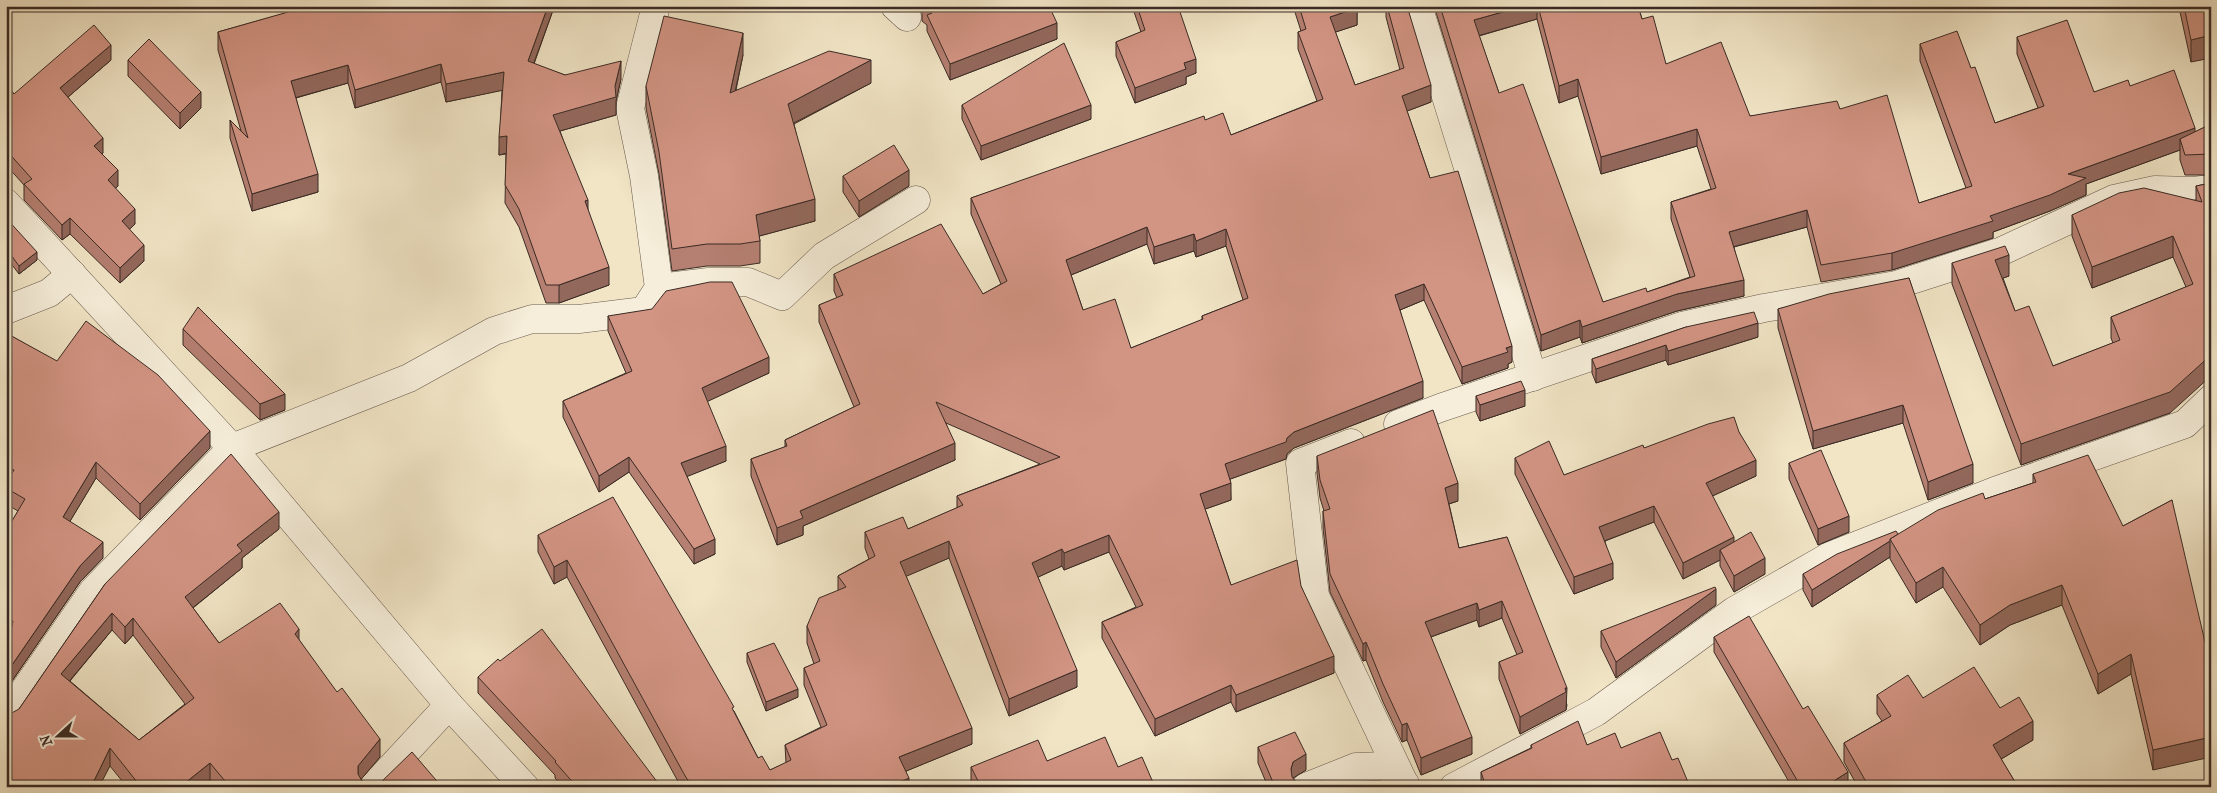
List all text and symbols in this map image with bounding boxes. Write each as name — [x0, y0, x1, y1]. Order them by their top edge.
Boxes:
north arrow — [32, 710, 82, 760]
text: N — [36, 732, 56, 748]

